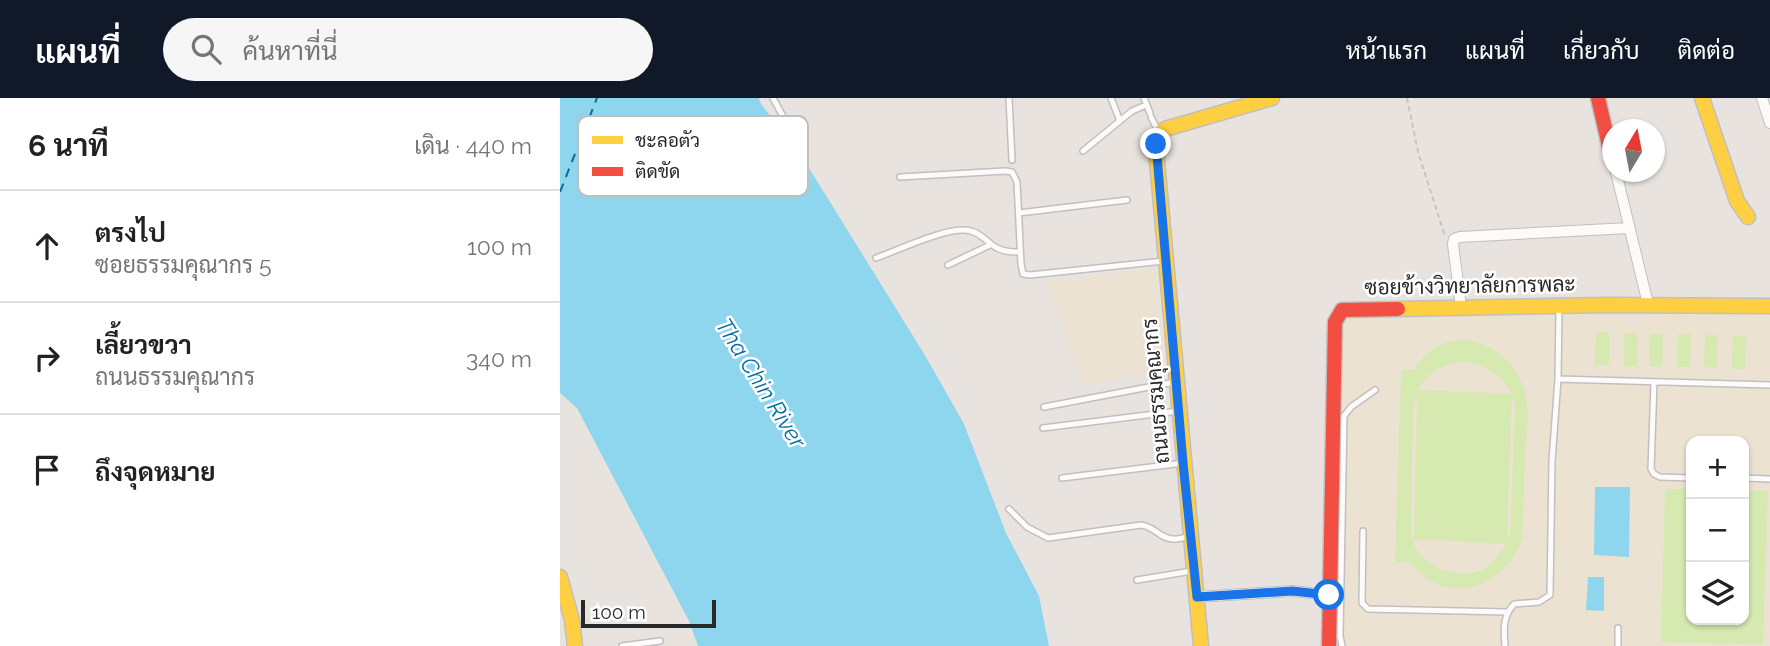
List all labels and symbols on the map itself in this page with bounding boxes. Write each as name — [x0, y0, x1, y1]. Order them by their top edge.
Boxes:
legend — [578, 116, 808, 196]
north arrow — [1602, 119, 1665, 182]
route end — [1140, 128, 1171, 159]
text: ชะลอตัว — [635, 129, 700, 151]
text: ติดขัด — [635, 160, 680, 182]
street label: ซอยข้างวิทยาลัยการพละ — [1364, 271, 1576, 300]
water label: Tha Chin River — [711, 313, 813, 453]
street label: ถนนธรรมคุณากร — [1137, 317, 1176, 465]
route start — [1313, 579, 1344, 610]
scale bar — [581, 597, 716, 629]

